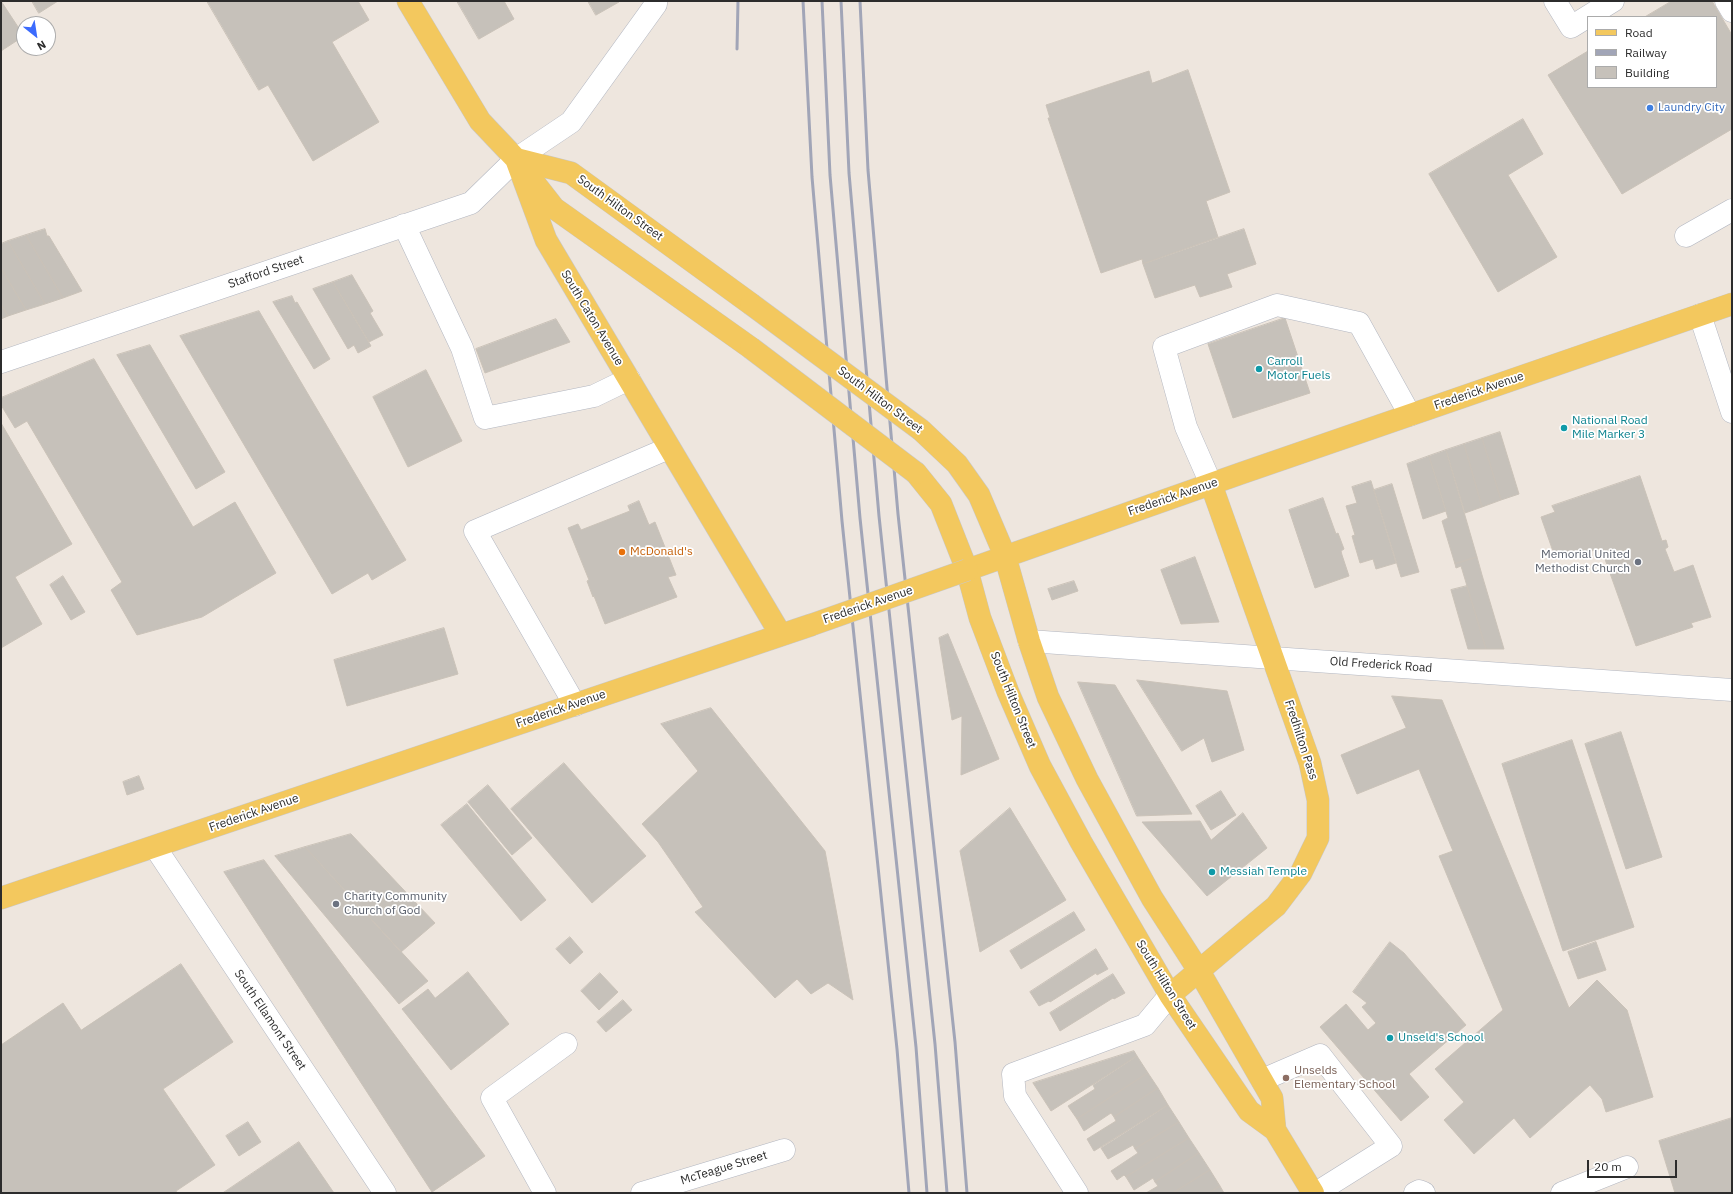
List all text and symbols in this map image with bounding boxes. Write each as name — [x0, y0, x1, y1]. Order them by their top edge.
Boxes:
north arrow — [16, 16, 56, 56]
legend — [1587, 16, 1717, 88]
text: Road — [1625, 25, 1653, 40]
text: N — [35, 37, 48, 54]
text: Railway — [1625, 45, 1667, 60]
text: Building — [1625, 65, 1669, 80]
place label: Laundry City — [1658, 101, 1725, 115]
marker: Laundry City — [1645, 103, 1655, 113]
street label: South Hilton Street — [574, 172, 666, 244]
street label: Stafford Street — [226, 252, 306, 292]
street label: South Caton Avenue — [558, 268, 626, 368]
place label: Carroll Motor Fuels — [1267, 355, 1331, 383]
street label: South Hilton Street — [835, 363, 925, 437]
marker: Carroll Motor Fuels — [1254, 364, 1264, 374]
street label: Frederick Avenue — [1432, 369, 1526, 413]
place label: National Road Mile Marker 3 — [1572, 414, 1648, 442]
marker: National Road Mile Marker 3 — [1559, 423, 1569, 433]
street label: Frederick Avenue — [1126, 475, 1220, 519]
place label: McDonald's — [630, 545, 693, 559]
marker: McDonald's — [617, 547, 627, 557]
place label: Memorial United Methodist Church — [1535, 548, 1630, 576]
marker: Memorial United Methodist Church — [1633, 557, 1643, 567]
street label: Frederick Avenue — [821, 583, 915, 627]
street label: South Hilton Street — [987, 650, 1039, 750]
street label: Old Frederick Road — [1329, 654, 1433, 676]
street label: Frederick Avenue — [514, 687, 608, 731]
street label: Fredhilton Pass — [1281, 698, 1321, 782]
street label: Frederick Avenue — [207, 791, 301, 835]
place label: Messiah Temple — [1220, 865, 1307, 879]
marker: Messiah Temple — [1207, 867, 1217, 877]
place label: Charity Community Church of God — [344, 890, 447, 918]
marker: Charity Community Church of God — [331, 899, 341, 909]
street label: South Hilton Street — [1133, 938, 1199, 1032]
street label: South Ellamont Street — [231, 967, 309, 1073]
place label: Unseld's School — [1398, 1031, 1484, 1045]
marker: Unseld's School — [1385, 1033, 1395, 1043]
place label: Unselds Elementary School — [1294, 1064, 1395, 1092]
marker: Unselds Elementary School — [1281, 1073, 1291, 1083]
street label: McTeague Street — [679, 1148, 769, 1188]
scale bar — [1589, 1152, 1679, 1178]
text: 20 m — [1594, 1159, 1622, 1174]

